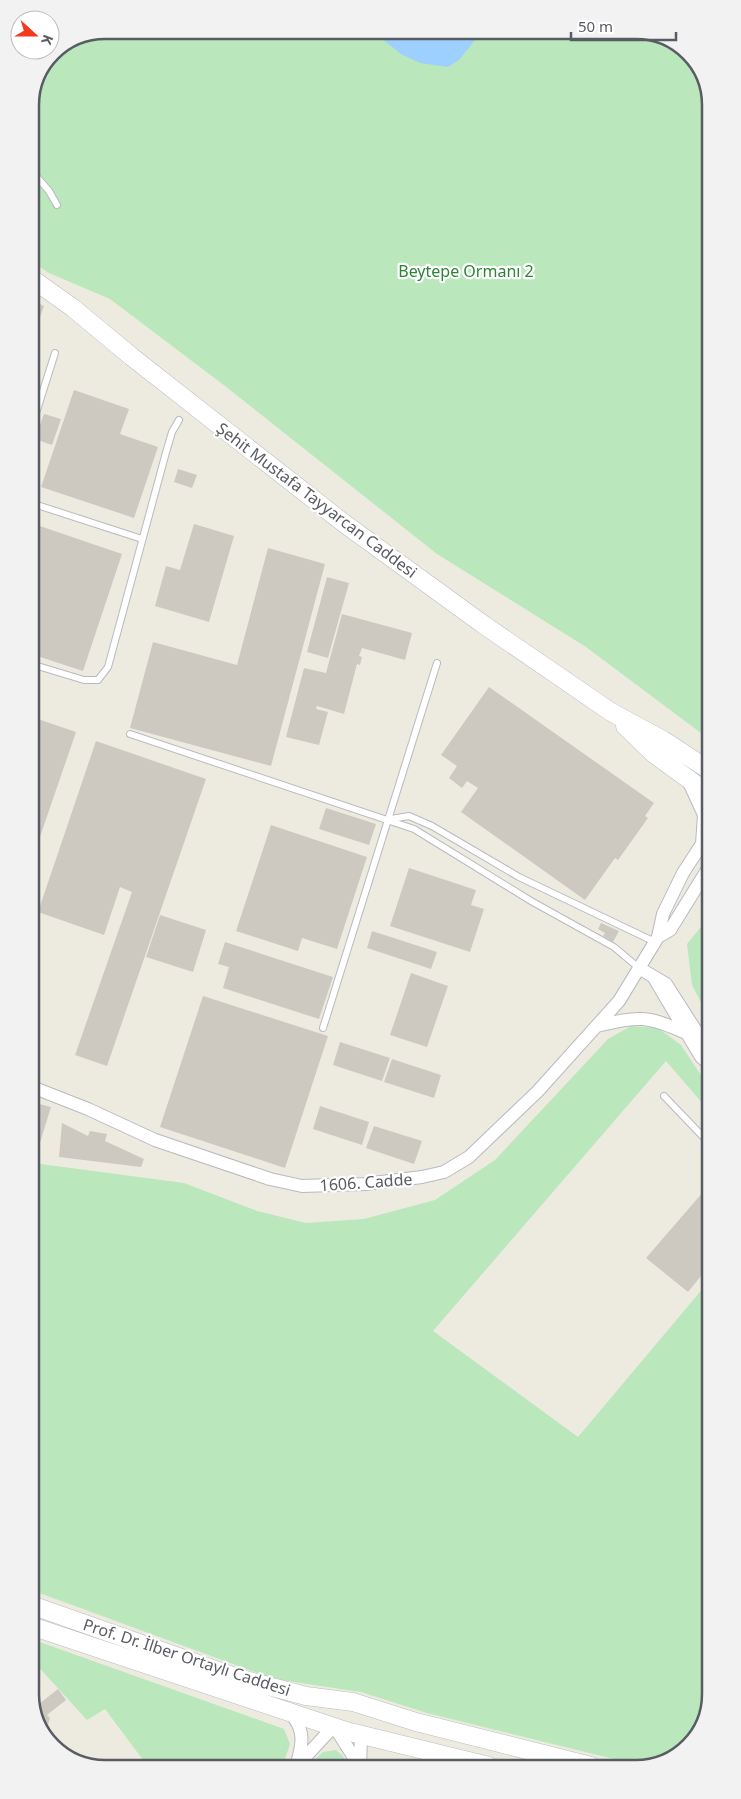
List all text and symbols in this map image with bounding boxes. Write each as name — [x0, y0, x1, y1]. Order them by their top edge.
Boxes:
north arrow — [10, 10, 60, 60]
scale bar — [571, 10, 676, 42]
text: 50 m — [578, 16, 613, 36]
text: K — [37, 32, 58, 48]
park label: Beytepe Ormanı 2 — [398, 260, 534, 282]
street label: Şehit Mustafa Tayyarcan Caddesi — [212, 417, 422, 583]
street label: 1606. Cadde — [319, 1168, 413, 1196]
street label: Prof. Dr. İlber Ortaylı Caddesi — [81, 1613, 293, 1701]

